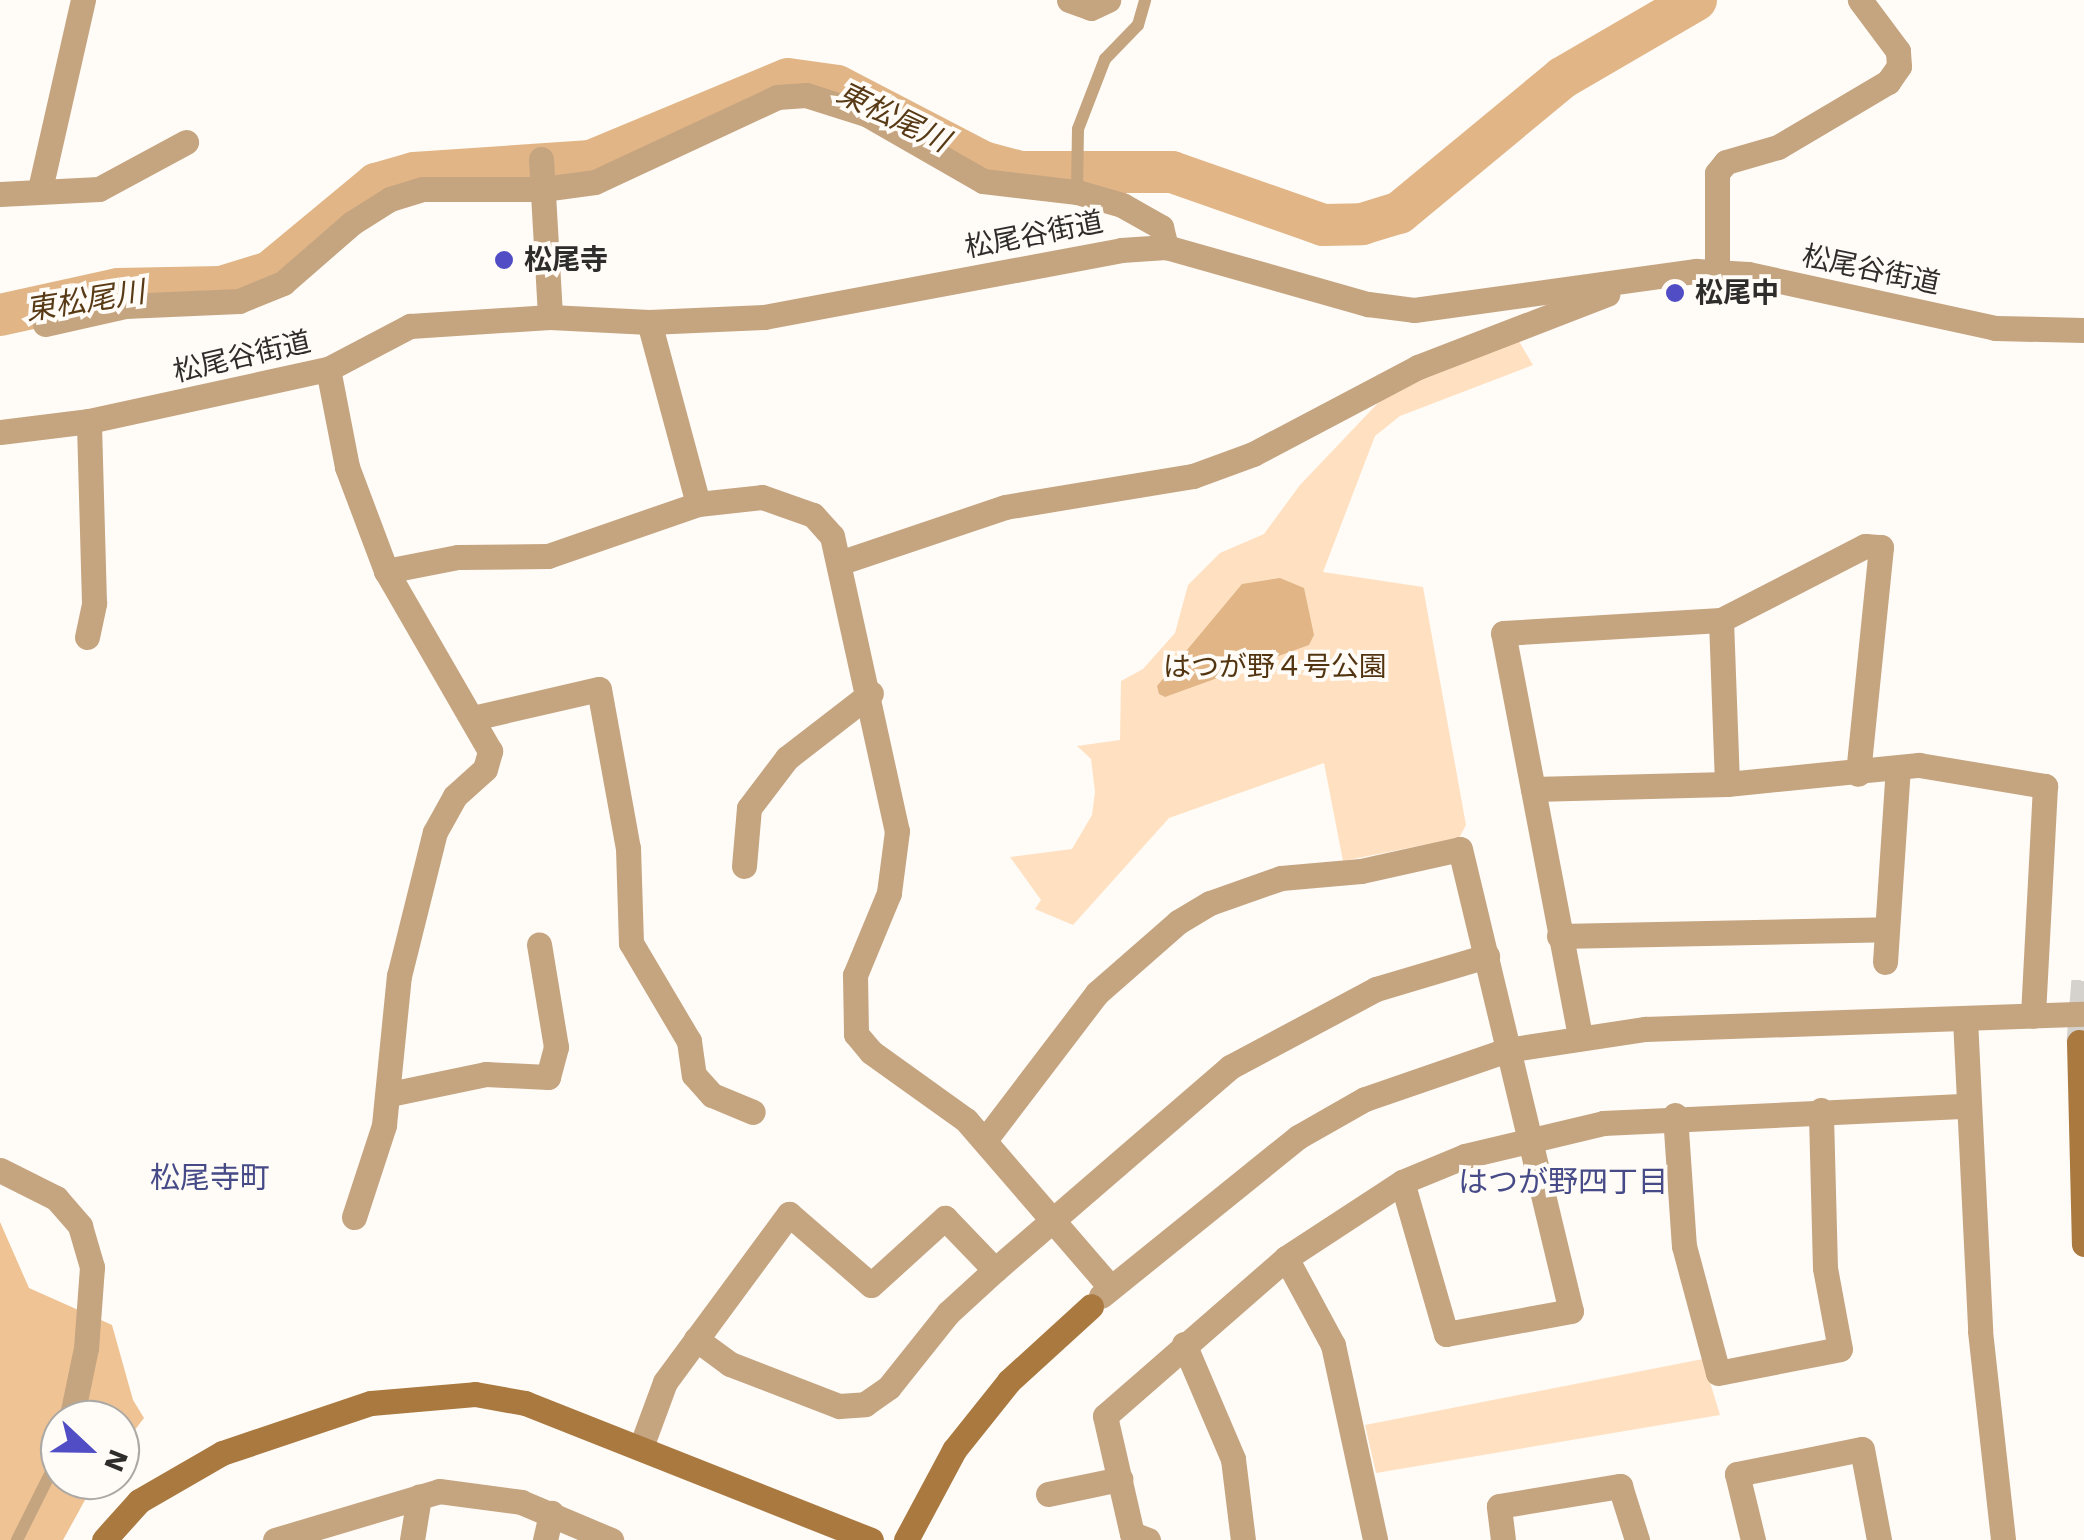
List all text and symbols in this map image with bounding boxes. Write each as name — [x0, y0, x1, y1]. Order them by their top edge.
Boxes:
water label: 東松尾川 — [831, 75, 955, 159]
street label: 松尾谷街道 — [962, 205, 1106, 265]
street label: 松尾谷街道 — [1799, 239, 1943, 301]
place label: 松尾寺 — [524, 243, 608, 277]
marker: 松尾寺 — [493, 249, 515, 271]
water label: 東松尾川 — [23, 274, 147, 328]
place label: 松尾中 — [1695, 276, 1779, 310]
marker: 松尾中 — [1664, 282, 1686, 304]
street label: 松尾谷街道 — [170, 325, 314, 389]
park label: はつが野４号公園 — [1163, 650, 1387, 684]
district label: 松尾寺町 — [150, 1160, 270, 1196]
district label: はつが野四丁目 — [1458, 1164, 1668, 1200]
north arrow — [40, 1400, 140, 1500]
text: N — [97, 1445, 136, 1476]

